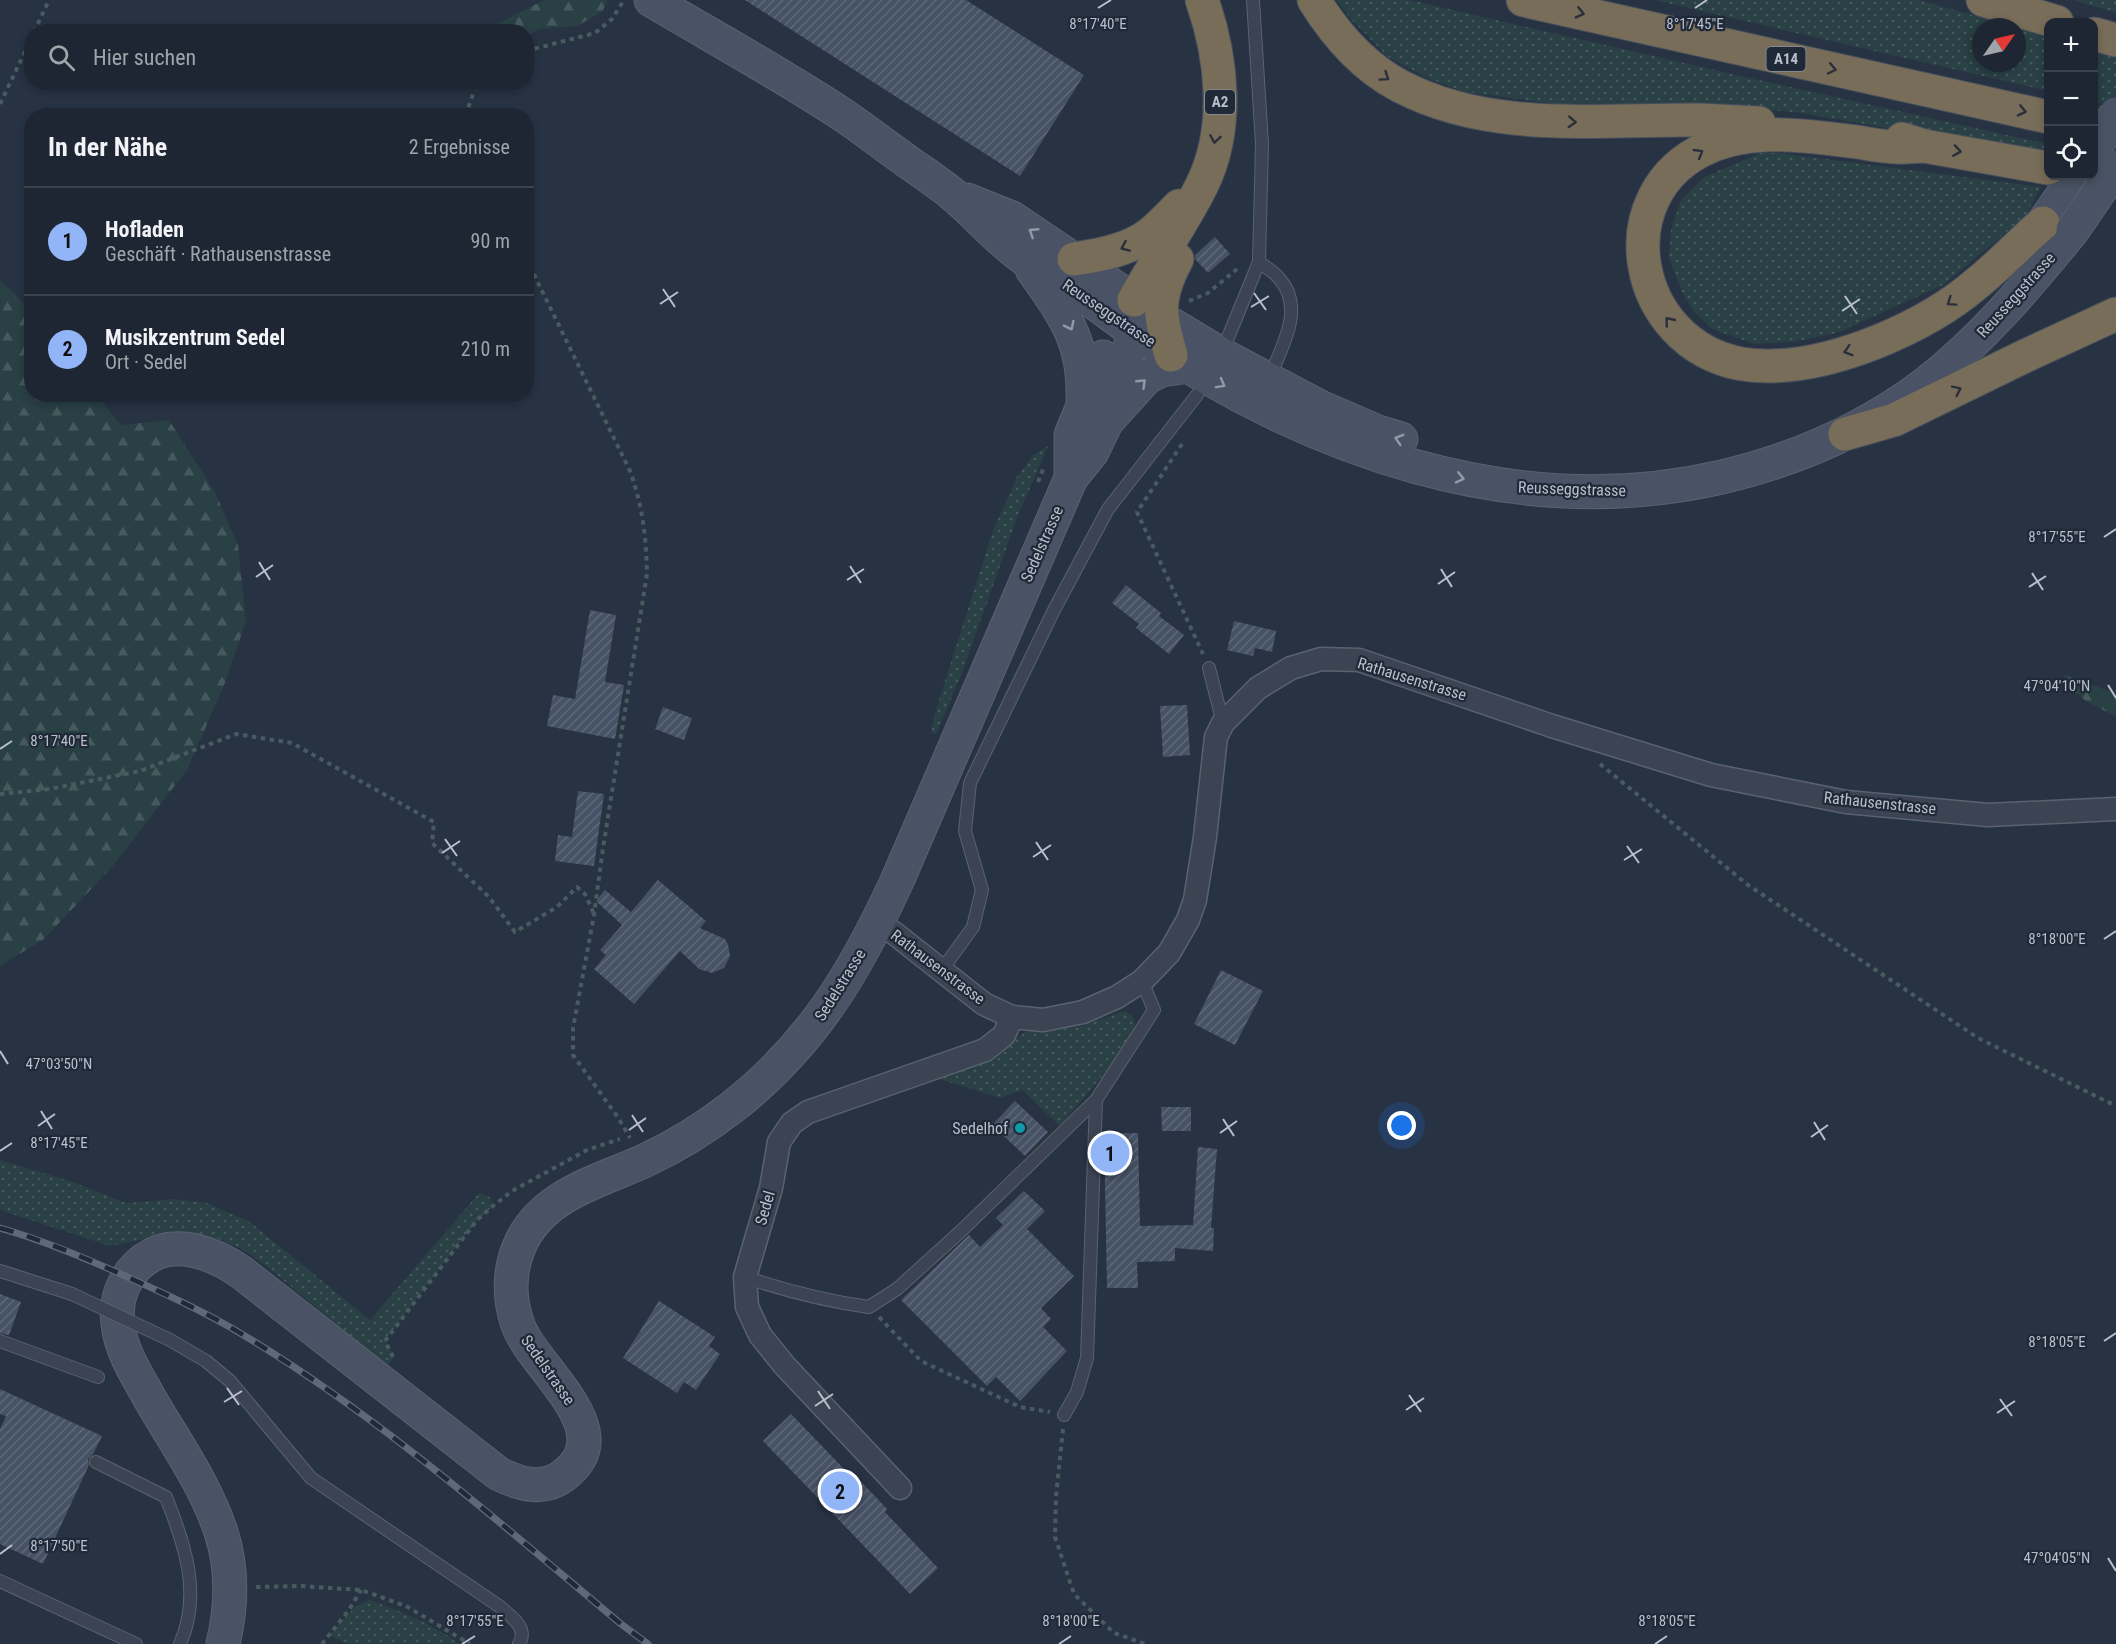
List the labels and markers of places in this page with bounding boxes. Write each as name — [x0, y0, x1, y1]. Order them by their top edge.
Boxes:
place label: Sedelhof — [952, 1119, 1008, 1138]
marker: Sedelhof — [1013, 1121, 1027, 1135]
pin: 1 — [1090, 1130, 1130, 1176]
pin: 2 — [820, 1468, 860, 1514]

